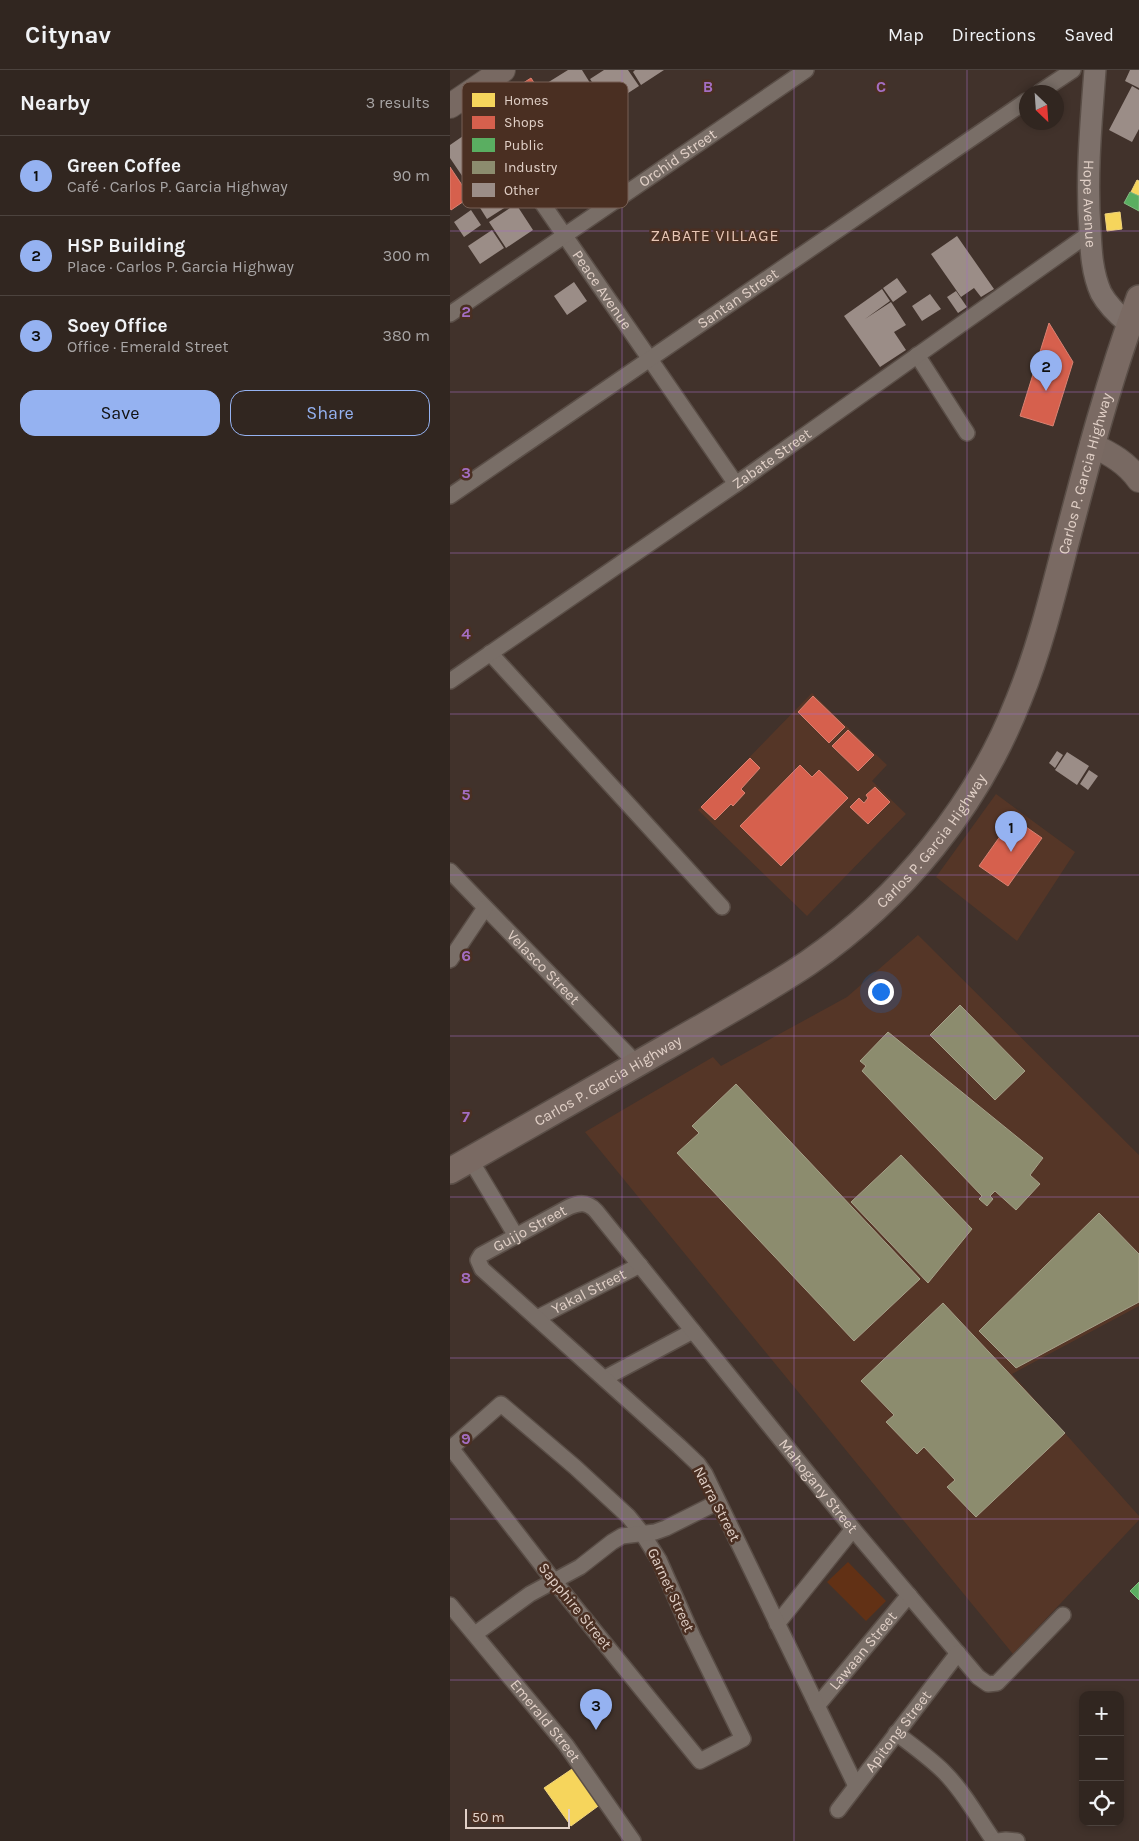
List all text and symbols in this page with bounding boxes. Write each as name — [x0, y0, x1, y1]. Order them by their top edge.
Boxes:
text: Citynav — [25, 21, 111, 49]
text: Map — [888, 24, 924, 46]
text: Directions — [952, 24, 1036, 46]
text: Saved — [1064, 24, 1114, 46]
text: B — [703, 77, 713, 96]
text: C — [876, 77, 886, 96]
legend — [462, 82, 628, 208]
north arrow — [1019, 85, 1064, 130]
text: Nearby — [20, 91, 90, 115]
text: Homes — [504, 92, 549, 109]
text: 3 results — [366, 93, 430, 112]
text: Shops — [504, 114, 544, 131]
street label: Orchid Street — [635, 125, 720, 191]
text: Public — [504, 137, 544, 154]
text: Green Coffee — [67, 155, 181, 177]
text: Industry — [504, 159, 558, 176]
street label: Hope Avenue — [1080, 160, 1100, 248]
text: 1 — [33, 166, 39, 185]
text: 90 m — [392, 166, 430, 185]
text: Café · Carlos P. Garcia Highway — [67, 177, 288, 196]
text: Other — [504, 182, 540, 199]
district label: ZABATE VILLAGE — [651, 226, 779, 245]
text: HSP Building — [67, 235, 185, 257]
text: 2 — [31, 246, 41, 265]
text: 300 m — [383, 246, 430, 265]
street label: Peace Avenue — [568, 247, 636, 333]
text: Place · Carlos P. Garcia Highway — [67, 257, 294, 276]
street label: Santan Street — [694, 264, 782, 333]
text: 2 — [461, 302, 471, 321]
text: Soey Office — [67, 315, 168, 337]
text: 3 — [31, 326, 41, 345]
text: 380 m — [382, 326, 430, 345]
text: Office · Emerald Street — [67, 337, 228, 356]
pin: 2 — [1030, 350, 1062, 391]
button: Save — [20, 390, 220, 436]
button: Share — [230, 390, 430, 436]
street label: Carlos P. Garcia Highway — [1054, 390, 1116, 556]
street label: Zabate Street — [729, 424, 815, 493]
text: 3 — [461, 463, 471, 482]
text: 4 — [461, 624, 471, 643]
street label: Carlos P. Garcia Highway — [873, 770, 990, 912]
text: 5 — [461, 785, 471, 804]
pin: 1 — [995, 811, 1027, 852]
street label: Velasco Street — [503, 926, 584, 1008]
text: 6 — [461, 946, 471, 965]
your location — [868, 979, 894, 1005]
street label: Carlos P. Garcia Highway — [531, 1031, 685, 1130]
text: 7 — [462, 1107, 470, 1126]
street label: Guijo Street — [490, 1201, 570, 1256]
street label: Yakal Street — [548, 1265, 629, 1318]
text: 8 — [461, 1268, 471, 1287]
text: 9 — [461, 1429, 471, 1448]
street label: Mahogany Street — [775, 1435, 862, 1537]
street label: Narra Street — [690, 1463, 744, 1545]
street label: Garnet Street — [644, 1545, 698, 1635]
street label: Sapphire Street — [535, 1559, 616, 1653]
street label: Lawaan Street — [825, 1607, 901, 1693]
street label: Emerald Street — [506, 1676, 584, 1766]
street label: Apitong Street — [861, 1687, 935, 1776]
pin: 3 — [580, 1689, 612, 1730]
map controls — [1079, 1691, 1124, 1826]
button: + — [1079, 1691, 1124, 1736]
button: − — [1079, 1736, 1124, 1781]
button: locate — [1079, 1781, 1124, 1826]
scale bar — [465, 1806, 570, 1829]
text: 50 m — [472, 1809, 505, 1826]

